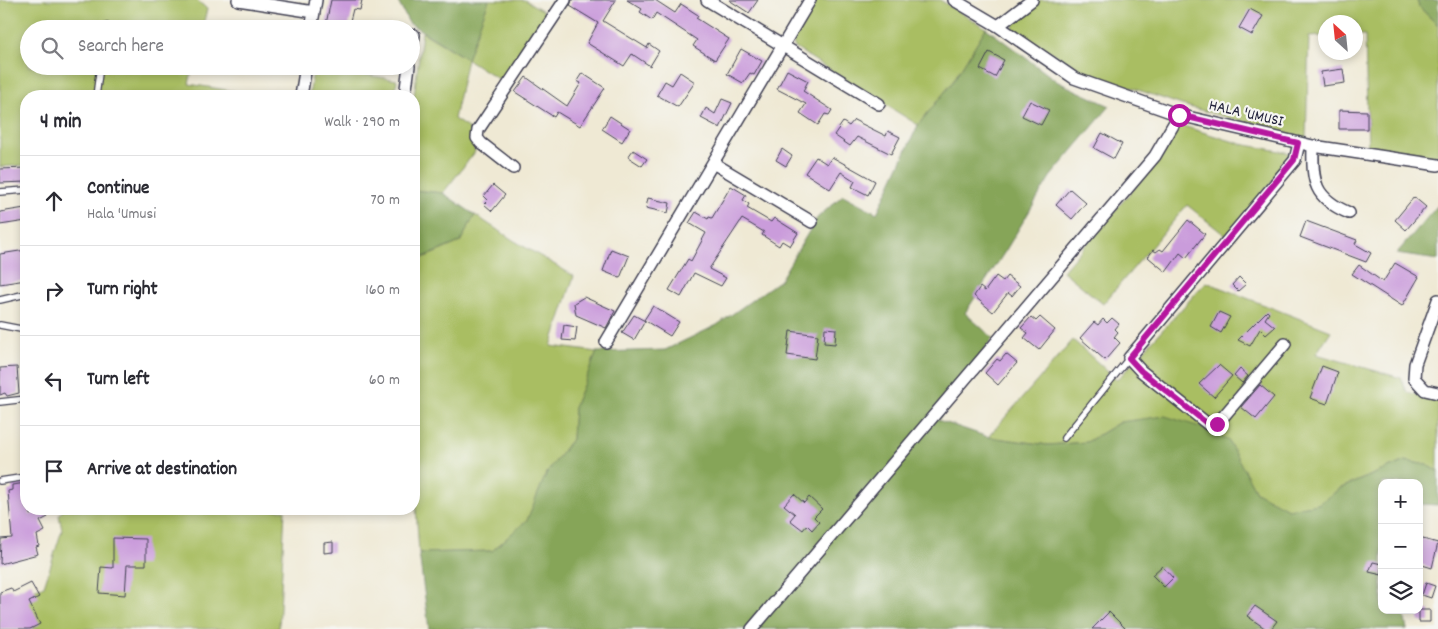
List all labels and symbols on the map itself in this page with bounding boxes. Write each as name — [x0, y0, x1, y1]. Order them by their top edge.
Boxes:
north arrow — [1318, 15, 1363, 60]
street label: HALA 'UMUSI — [1206, 94, 1286, 134]
route start — [1168, 104, 1191, 127]
route end — [1206, 413, 1229, 436]

